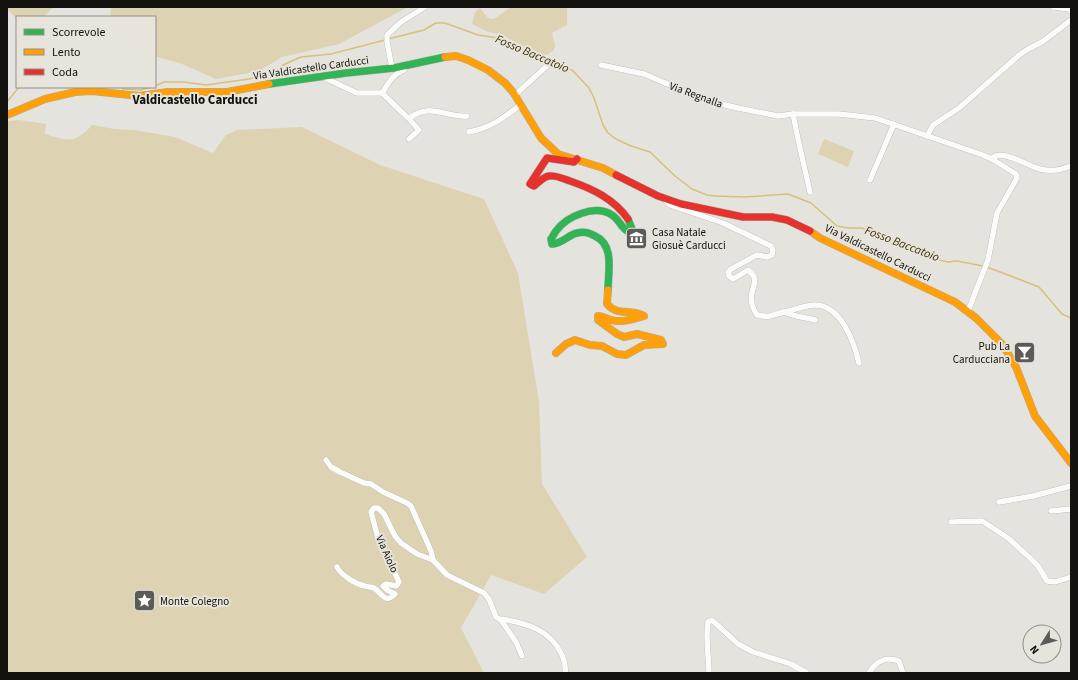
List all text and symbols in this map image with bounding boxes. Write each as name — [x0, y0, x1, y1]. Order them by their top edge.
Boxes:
legend — [16, 16, 156, 88]
text: Scorrevole — [52, 24, 105, 41]
water label: Fosso Baccatoio — [492, 31, 572, 77]
text: Lento — [52, 44, 81, 61]
street label: Via Valdicastello Carducci — [252, 52, 370, 84]
text: Coda — [52, 64, 78, 81]
street label: Via Regnalla — [667, 78, 725, 112]
district label: Valdicastello Carducci — [131, 91, 258, 109]
street label: Via Valdicastello Carducci — [822, 221, 934, 285]
water label: Fosso Baccatoio — [862, 222, 942, 266]
museum icon: Casa Natale Giosuè Carducci — [623, 225, 649, 251]
place label: Casa Natale Giosuè Carducci — [652, 225, 726, 253]
place label: Pub La Carducciana — [953, 339, 1010, 367]
bar icon: Pub La Carducciana — [1012, 339, 1038, 365]
street label: Via Aiolo — [372, 533, 402, 575]
place icon: Monte Colegno — [131, 588, 157, 614]
place label: Monte Colegno — [160, 594, 229, 609]
north arrow — [1022, 624, 1062, 664]
text: N — [1026, 642, 1043, 657]

